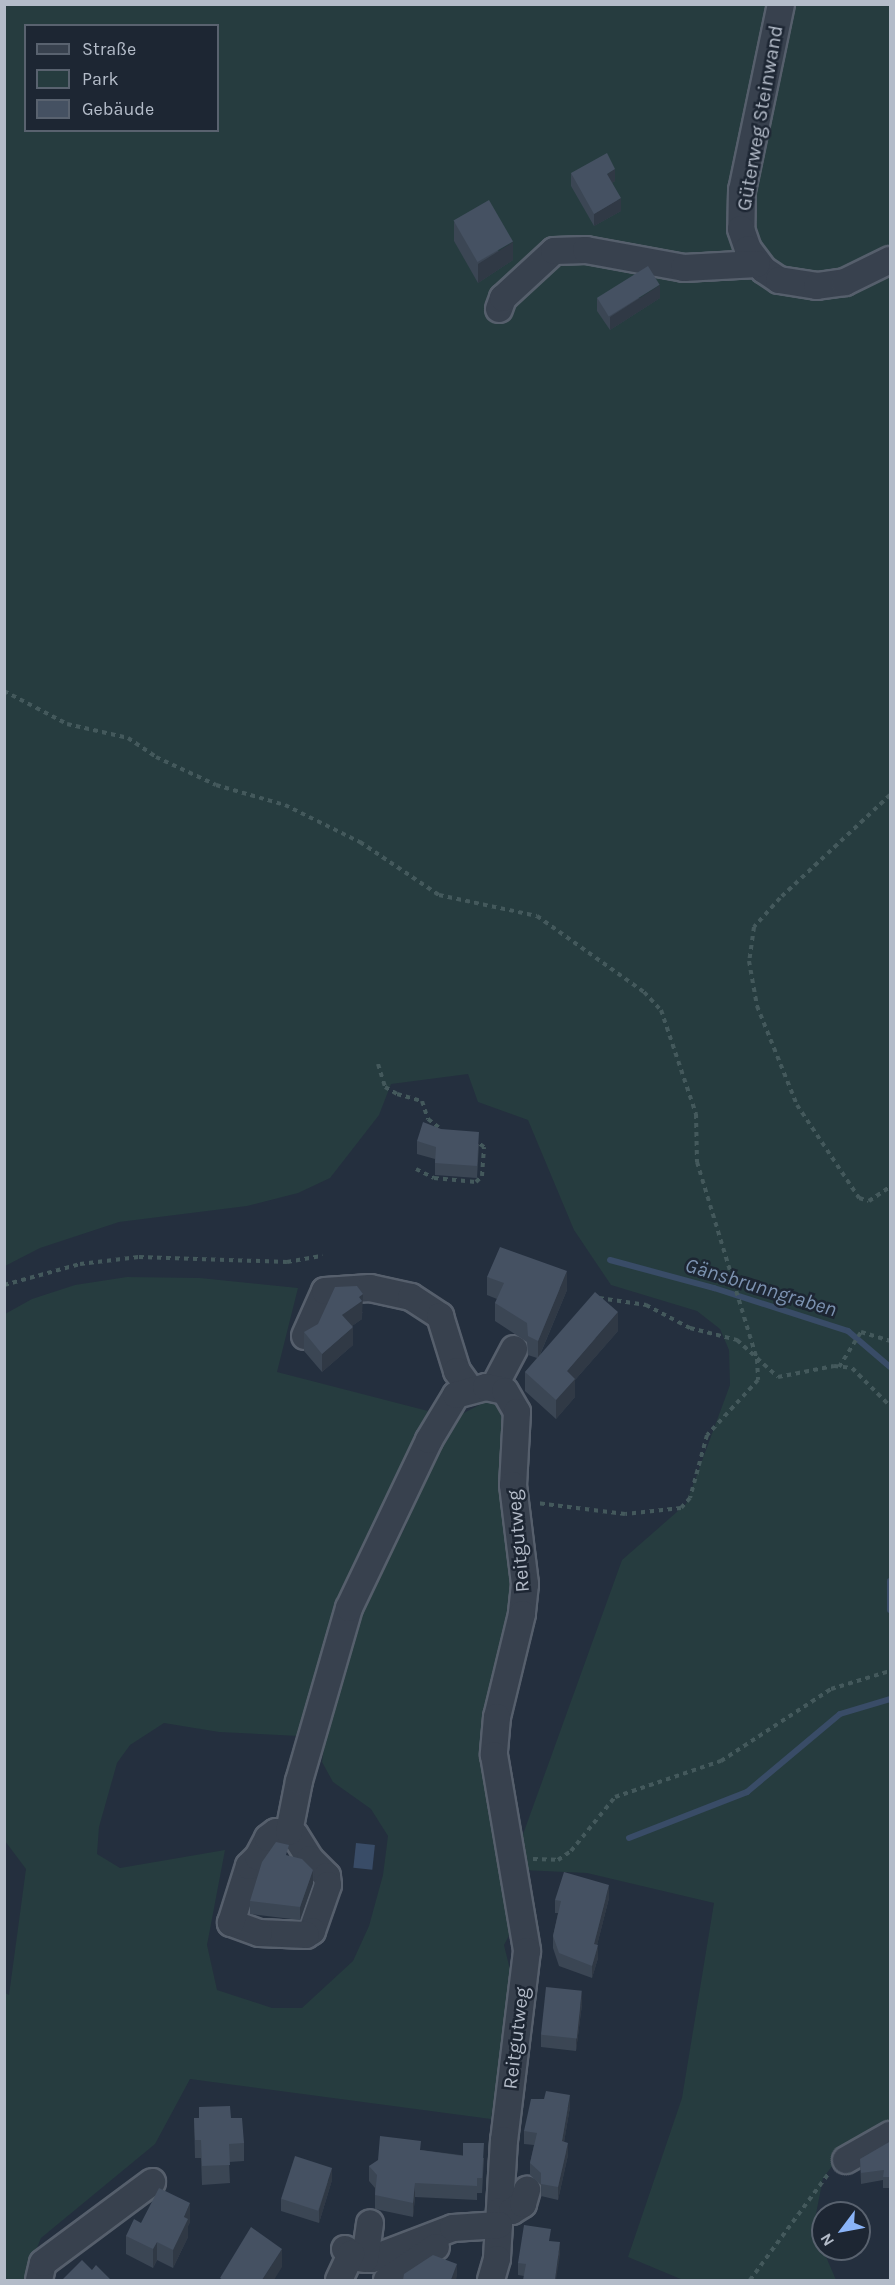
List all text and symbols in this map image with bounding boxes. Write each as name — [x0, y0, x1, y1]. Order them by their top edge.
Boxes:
street label: Güterweg Steinwand — [732, 23, 788, 213]
legend — [24, 24, 219, 132]
text: Straße — [82, 38, 136, 60]
text: Park — [82, 68, 119, 90]
text: Gebäude — [82, 98, 154, 120]
water label: Gänsbrunngraben — [682, 1252, 840, 1322]
street label: Reitgutweg — [502, 1489, 534, 1593]
street label: Reitgutweg — [498, 1985, 534, 2091]
north arrow — [811, 2201, 871, 2261]
text: N — [816, 2230, 838, 2250]

